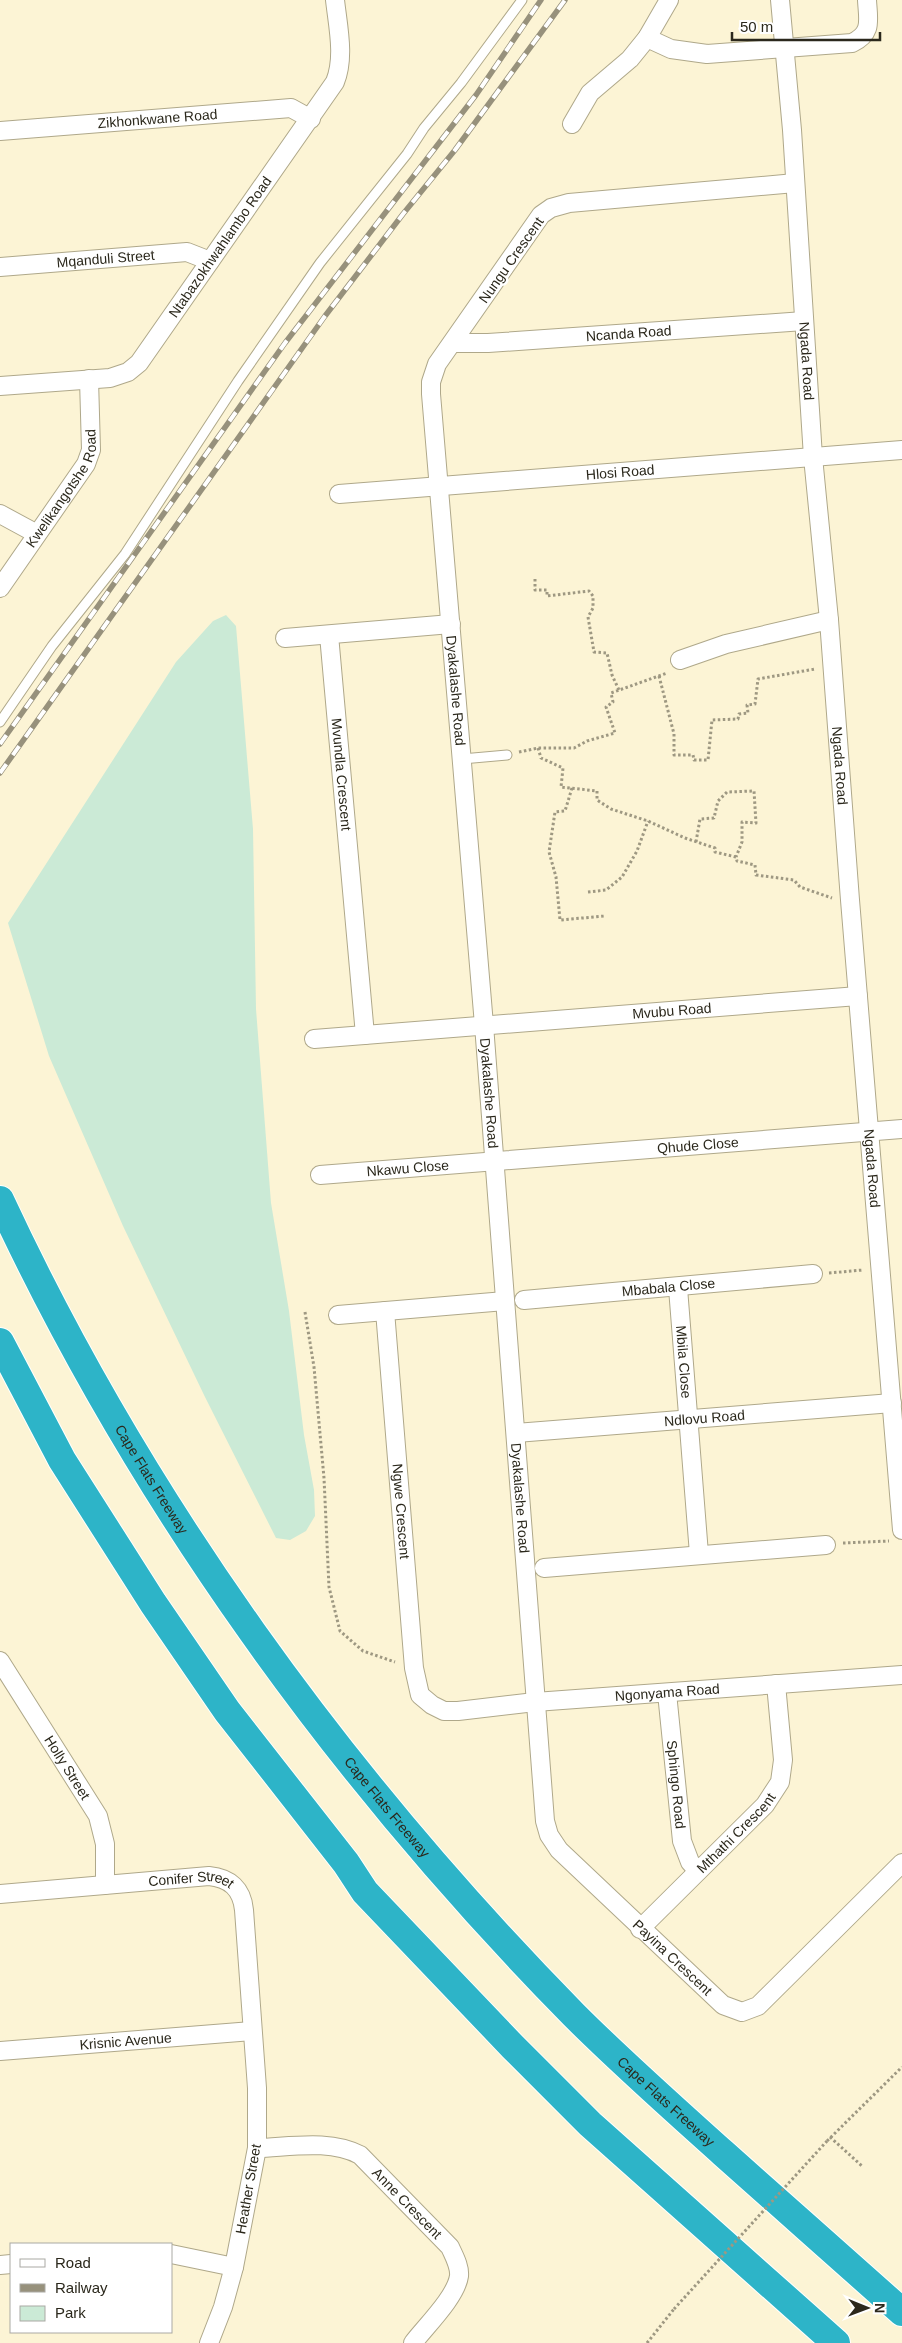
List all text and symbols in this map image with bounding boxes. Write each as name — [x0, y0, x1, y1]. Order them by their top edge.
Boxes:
scale bar — [732, 10, 880, 42]
text: 50 m — [740, 18, 773, 35]
street label: Zikhonkwane Road — [97, 106, 218, 131]
street label: Ntabazokhwahlambo Road — [165, 173, 275, 321]
street label: Nungu Crescent — [475, 214, 547, 306]
street label: Mqanduli Street — [56, 247, 155, 270]
street label: Ngada Road — [796, 321, 817, 401]
street label: Ncanda Road — [585, 322, 672, 344]
street label: Kwelikangotshe Road — [23, 429, 99, 550]
street label: Hlosi Road — [585, 461, 655, 483]
street label: Dyakalashe Road — [443, 635, 469, 746]
street label: Mvundla Crescent — [329, 717, 355, 832]
street label: Ngada Road — [829, 726, 851, 805]
street label: Mvubu Road — [632, 1000, 712, 1022]
street label: Dyakalashe Road — [477, 1037, 501, 1149]
street label: Ngada Road — [861, 1128, 883, 1208]
street label: Qhude Close — [656, 1134, 739, 1156]
street label: Nkawu Close — [366, 1157, 450, 1179]
street label: Mbabala Close — [621, 1275, 716, 1299]
street label: Mbila Close — [673, 1325, 695, 1399]
street label: Ndlovu Road — [663, 1407, 745, 1429]
street label: Cape Flats Freeway — [112, 1422, 191, 1537]
street label: Dyakalashe Road — [508, 1442, 532, 1554]
street label: Ngwe Crescent — [389, 1463, 413, 1560]
street label: Ngonyama Road — [614, 1680, 720, 1704]
street label: Holly Street — [41, 1733, 94, 1802]
street label: Sphingo Road — [664, 1740, 689, 1830]
street label: Cape Flats Freeway — [341, 1754, 433, 1861]
street label: Mthathi Crescent — [693, 1790, 779, 1876]
street label: Conifer Street — [148, 1868, 237, 1891]
street label: Payina Crescent — [630, 1916, 716, 1999]
street label: Krisnic Avenue — [79, 2029, 173, 2053]
street label: Cape Flats Freeway — [614, 2053, 718, 2150]
street label: Heather Street — [232, 2143, 264, 2235]
street label: Anne Crescent — [369, 2164, 445, 2242]
legend — [10, 2243, 172, 2333]
text: Road — [55, 2254, 91, 2271]
text: Railway — [55, 2279, 108, 2296]
north arrow — [842, 2283, 892, 2333]
text: N — [872, 2303, 888, 2313]
text: Park — [55, 2304, 86, 2321]

